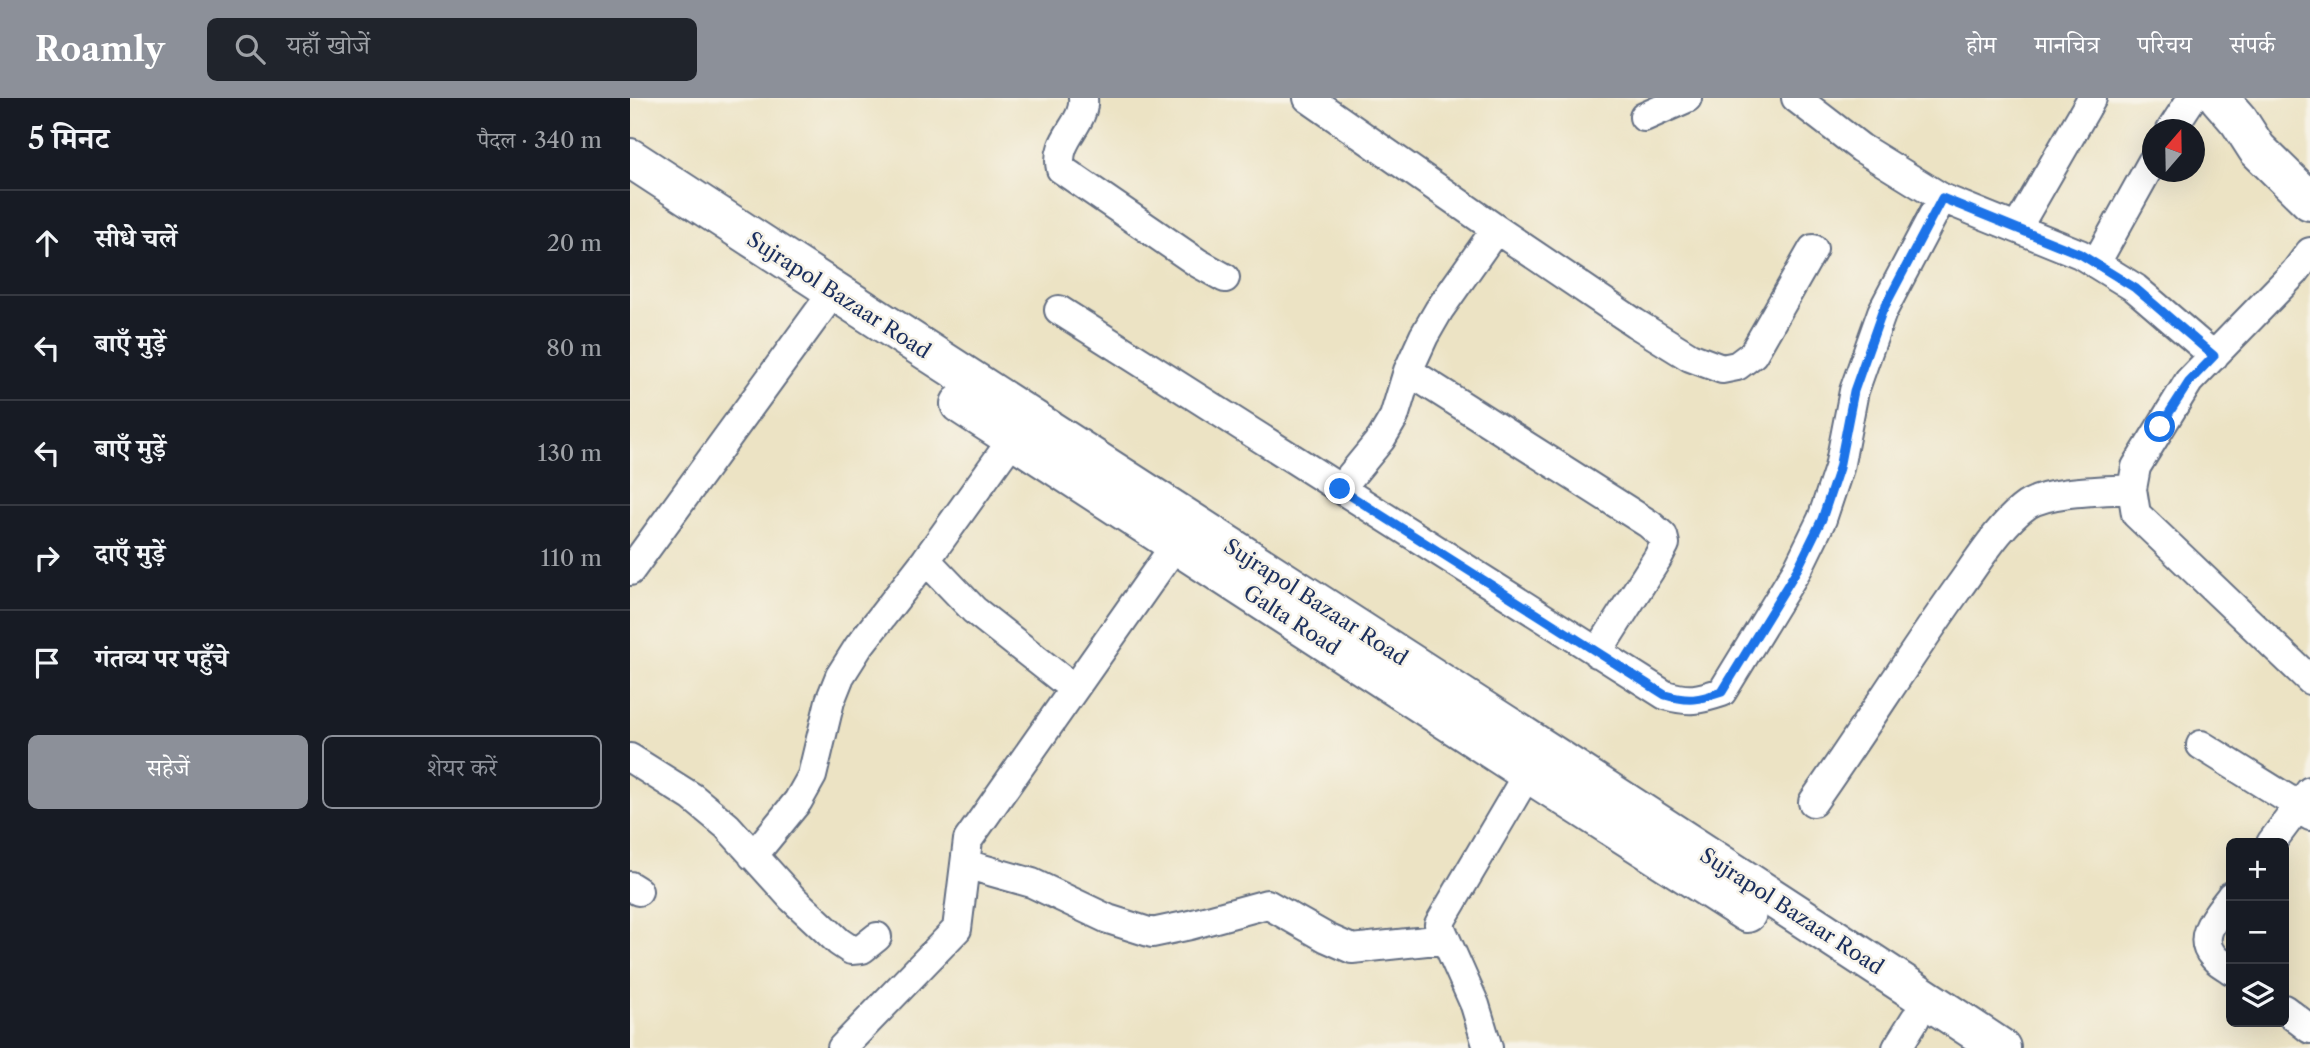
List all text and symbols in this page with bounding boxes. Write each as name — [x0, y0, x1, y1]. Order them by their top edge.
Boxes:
search box — [207, 18, 697, 81]
text: Roamly — [35, 29, 165, 70]
text: यहाँ खोजें — [287, 29, 370, 61]
icon: search — [231, 30, 269, 68]
text: होम — [1966, 30, 1996, 59]
text: मानचित्र — [2034, 30, 2100, 59]
text: परिचय — [2138, 30, 2192, 59]
text: संपर्क — [2230, 30, 2275, 59]
north arrow — [2142, 119, 2205, 182]
text: 5 मिनट — [28, 120, 109, 157]
text: पैदल · 340 m — [478, 126, 602, 154]
text: सीधे चलें — [95, 222, 177, 254]
icon: ahead — [28, 224, 66, 262]
street label: Sujrapol Bazaar Road — [743, 226, 936, 364]
text: 20 m — [547, 229, 602, 257]
text: बाएँ मुड़ें — [95, 327, 166, 359]
icon: left — [28, 329, 66, 367]
text: 80 m — [546, 334, 602, 362]
route start — [2144, 411, 2175, 442]
text: बाएँ मुड़ें — [95, 432, 166, 464]
icon: left — [28, 434, 66, 472]
text: 130 m — [538, 439, 602, 467]
route end — [1324, 473, 1355, 504]
street label: Sujrapol Bazaar Road — [1220, 533, 1413, 671]
text: दाएँ मुड़ें — [95, 537, 165, 569]
icon: right — [28, 539, 66, 577]
text: 110 m — [541, 544, 602, 572]
street label: Galta Road — [1239, 580, 1345, 661]
text: गंतव्य पर पहुँचे — [95, 642, 228, 674]
icon: arrive — [28, 644, 66, 682]
button: सहेजें — [28, 735, 308, 809]
button: शेयर करें — [322, 735, 602, 809]
map controls — [2226, 838, 2289, 1027]
button: + — [2226, 838, 2289, 901]
street label: Sujrapol Bazaar Road — [1696, 842, 1889, 980]
button: − — [2226, 901, 2289, 964]
button: layers — [2226, 964, 2289, 1027]

